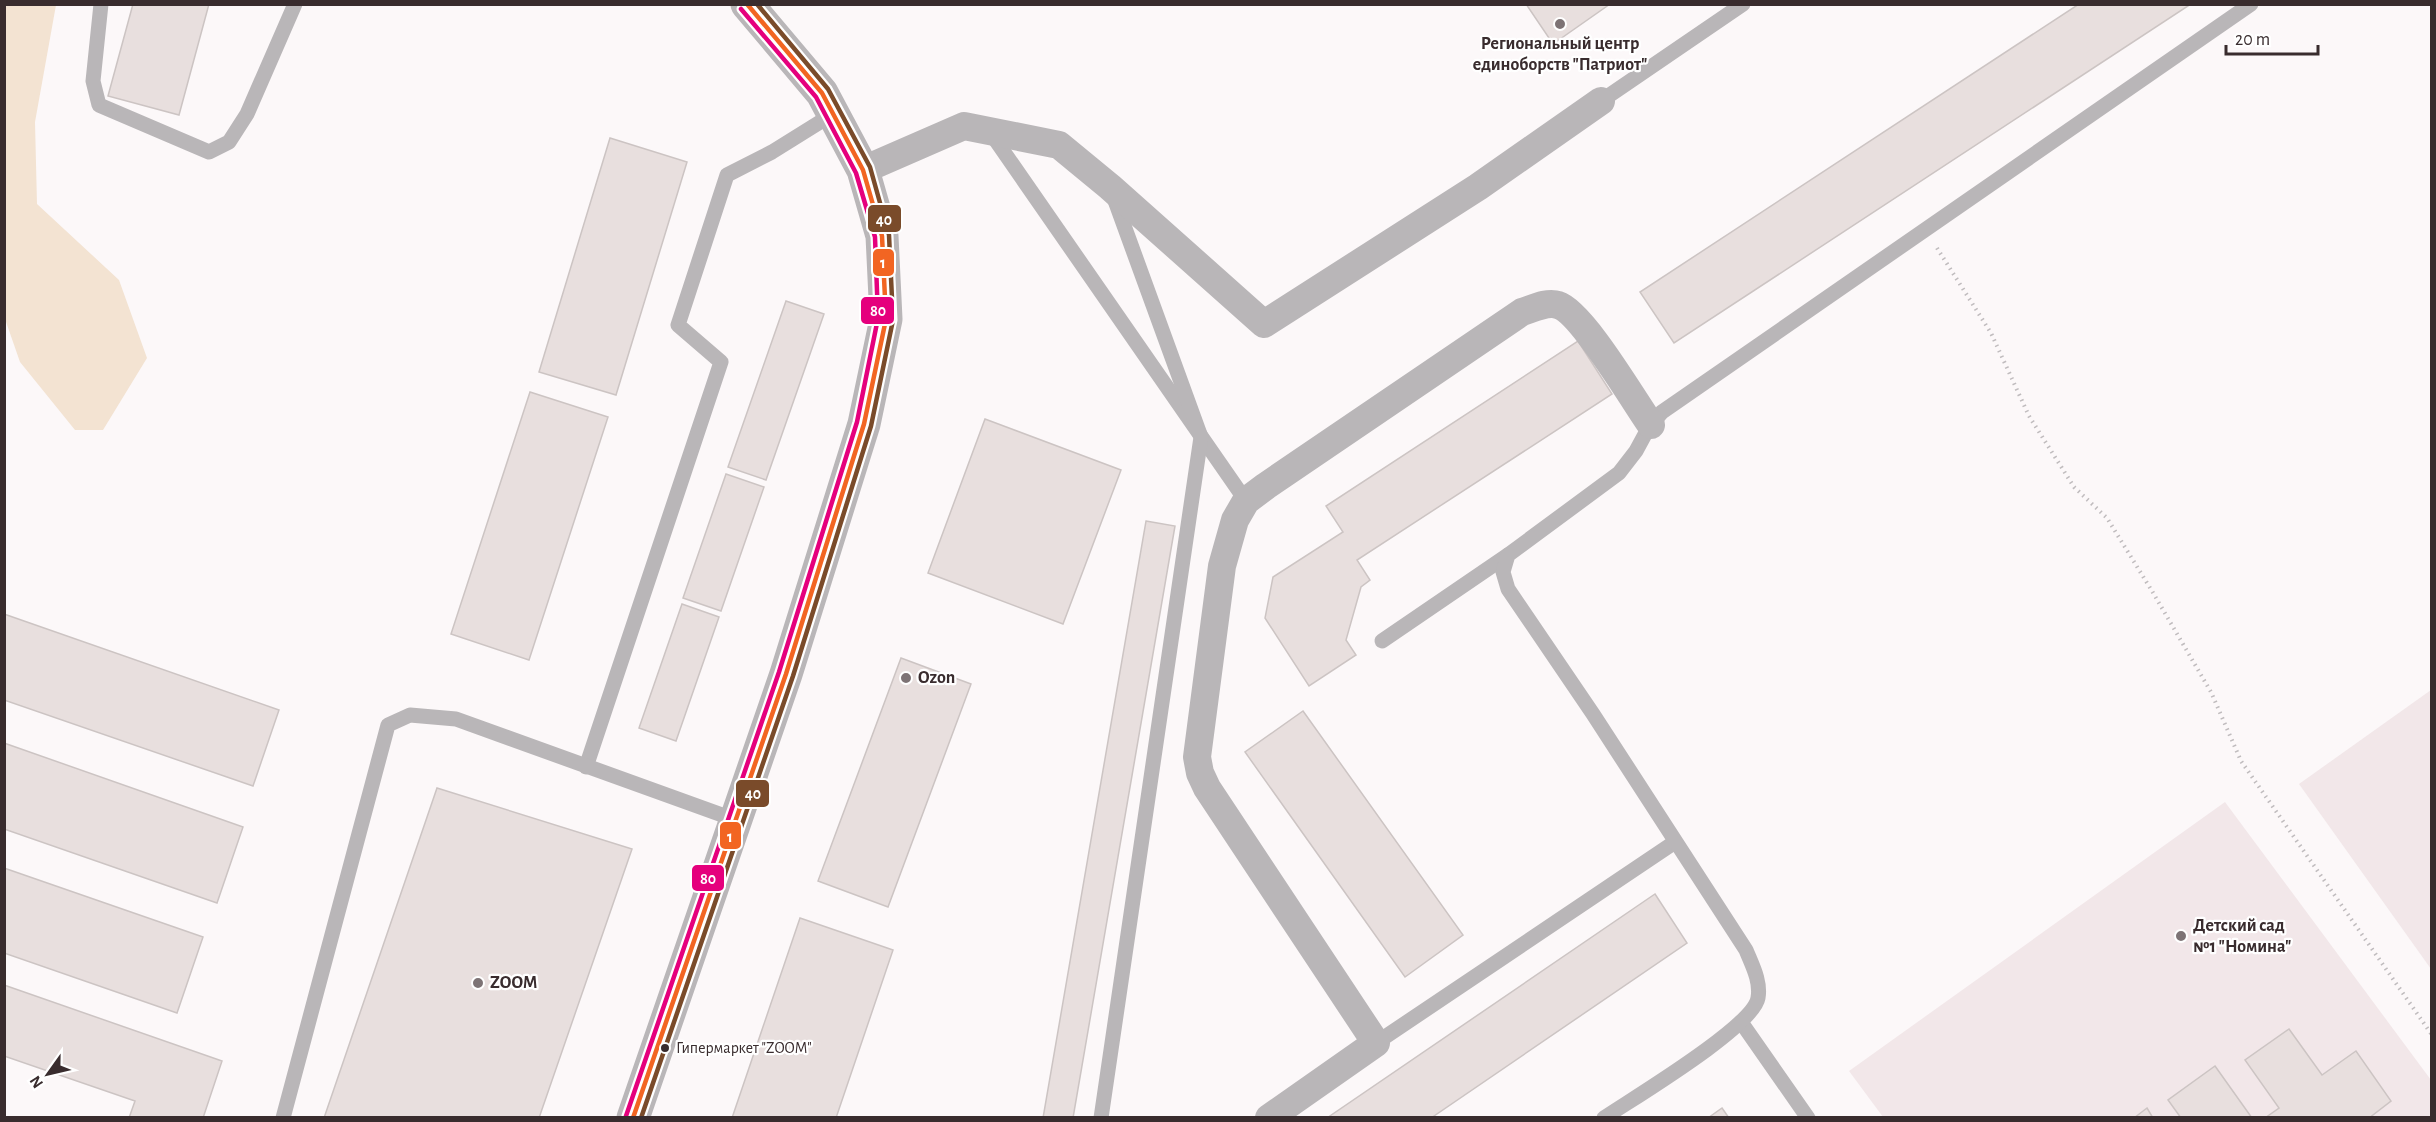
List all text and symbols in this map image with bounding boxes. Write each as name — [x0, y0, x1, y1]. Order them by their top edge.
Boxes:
marker: Региональный центр единоборств "Патриот" — [1553, 17, 1567, 31]
scale bar — [2226, 18, 2318, 56]
text: 20 m — [2235, 31, 2270, 49]
place label: Региональный центр единоборств "Патриот" — [1473, 35, 1647, 74]
line badge: 40 — [867, 204, 902, 233]
text: 40 — [876, 212, 892, 228]
line badge: 1 — [872, 248, 895, 277]
text: 1 — [880, 255, 886, 271]
line badge: 80 — [860, 296, 895, 325]
text: 80 — [870, 303, 886, 319]
place label: Ozon — [918, 669, 955, 687]
marker: Ozon — [899, 671, 913, 685]
line badge: 40 — [735, 779, 770, 808]
text: 40 — [745, 786, 761, 802]
line badge: 1 — [719, 821, 742, 850]
text: 1 — [727, 829, 733, 845]
line badge: 80 — [691, 864, 725, 892]
text: 80 — [700, 871, 716, 887]
place label: Детский сад №1 "Номина" — [2193, 917, 2291, 956]
marker: Детский сад №1 "Номина" — [2174, 929, 2188, 943]
place label: ZOOM — [490, 974, 537, 992]
marker: ZOOM — [471, 976, 485, 990]
place label: Гипермаркет "ZOOM" — [676, 1040, 812, 1056]
marker: Гипермаркет "ZOOM" — [659, 1042, 671, 1054]
north arrow — [18, 1044, 78, 1104]
text: N — [27, 1073, 46, 1091]

